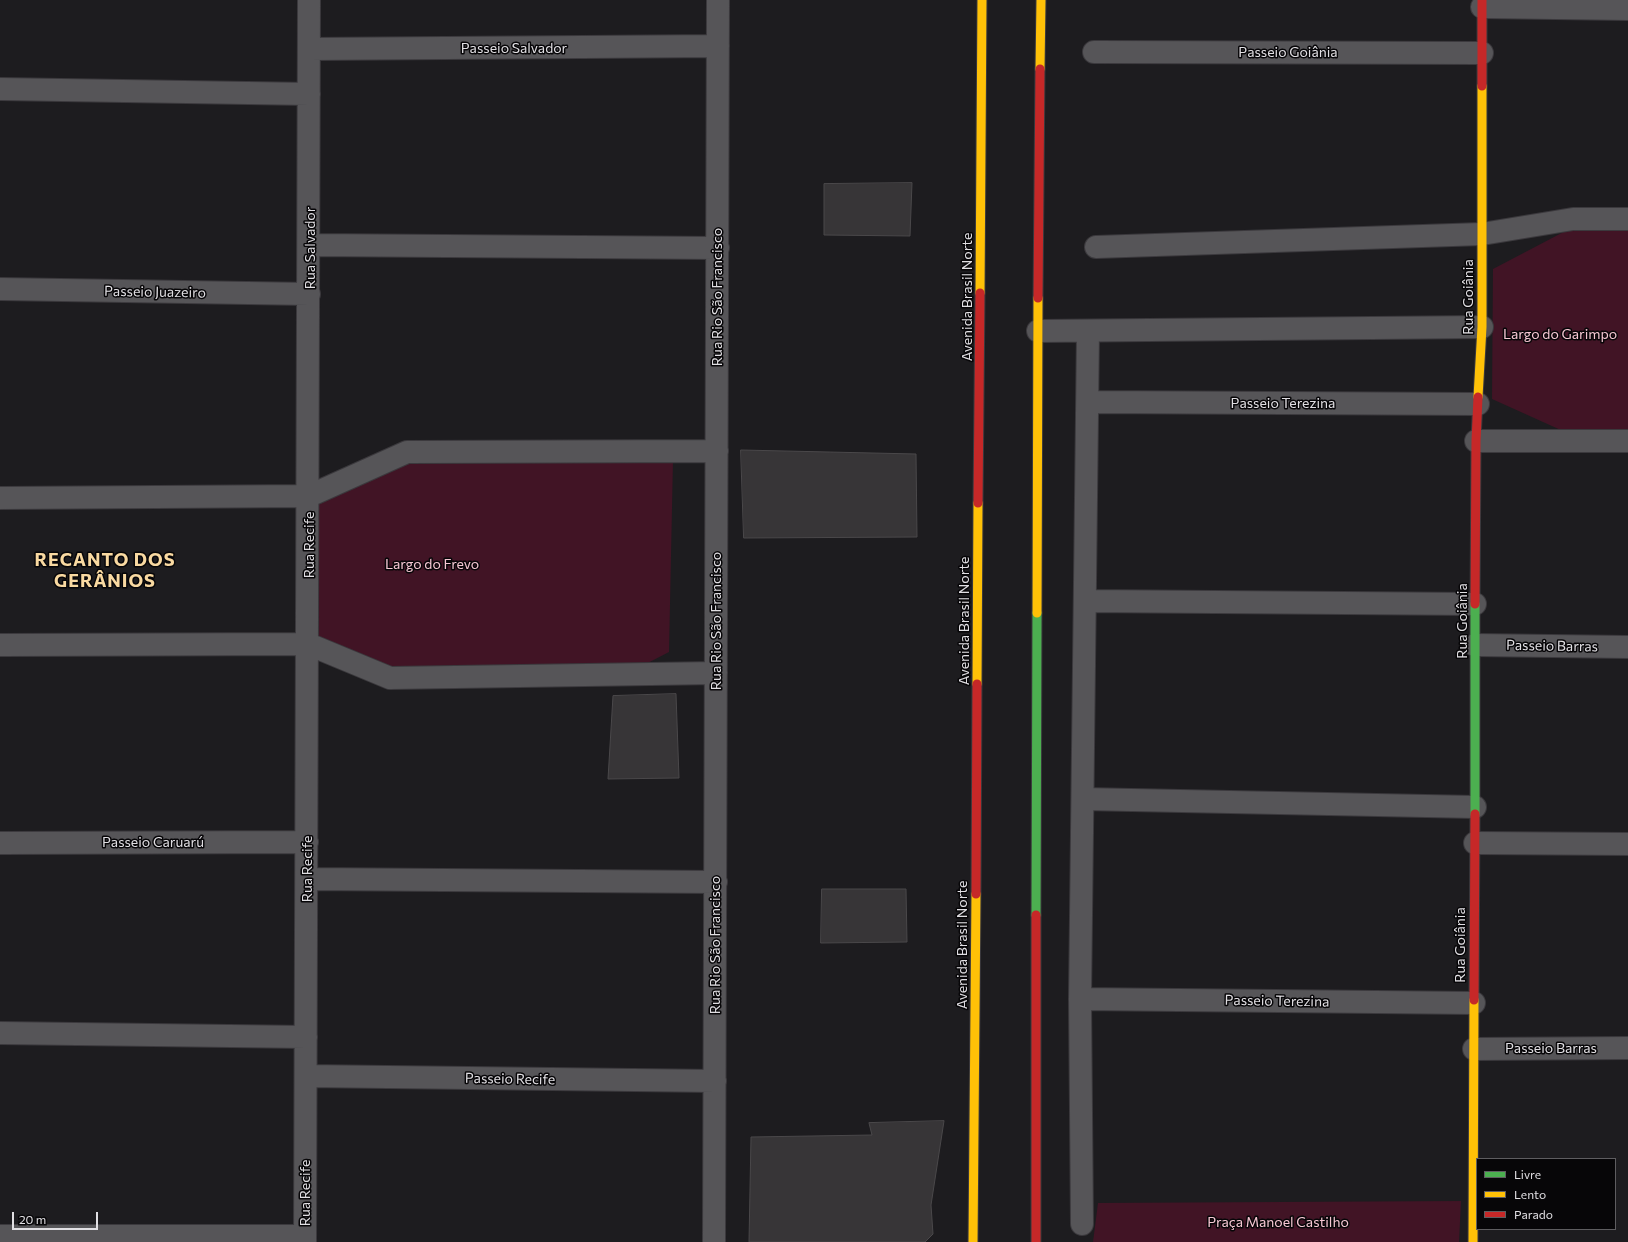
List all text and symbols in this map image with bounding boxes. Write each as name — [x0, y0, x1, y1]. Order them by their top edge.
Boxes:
street label: Passeio Salvador — [461, 40, 567, 56]
street label: Passeio Goiânia — [1238, 44, 1338, 60]
street label: Rua Salvador — [302, 207, 318, 289]
street label: Rua Rio São Francisco — [709, 228, 725, 366]
street label: Avenida Brasil Norte — [959, 233, 975, 361]
street label: Rua Goiânia — [1460, 259, 1476, 335]
street label: Passeio Juazeiro — [104, 283, 206, 301]
park label: Largo do Garimpo — [1503, 326, 1617, 342]
street label: Passeio Terezina — [1231, 395, 1335, 411]
street label: Rua Recife — [301, 512, 317, 578]
district label: RECANTO DOS GERÂNIOS — [35, 549, 175, 592]
street label: Rua Rio São Francisco — [708, 552, 724, 690]
park label: Largo do Frevo — [385, 556, 479, 572]
street label: Avenida Brasil Norte — [956, 557, 972, 685]
street label: Rua Goiânia — [1454, 583, 1470, 659]
street label: Passeio Barras — [1506, 637, 1598, 655]
street label: Passeio Caruarú — [102, 834, 204, 850]
street label: Rua Recife — [299, 836, 315, 902]
street label: Rua Rio São Francisco — [707, 876, 723, 1014]
street label: Avenida Brasil Norte — [954, 881, 970, 1009]
street label: Rua Goiânia — [1452, 907, 1468, 983]
street label: Passeio Terezina — [1224, 992, 1330, 1010]
street label: Passeio Barras — [1505, 1040, 1597, 1056]
street label: Passeio Recife — [465, 1070, 555, 1088]
legend — [1476, 1158, 1616, 1230]
street label: Rua Recife — [297, 1160, 313, 1226]
text: Livre — [1514, 1167, 1541, 1181]
text: Lento — [1514, 1187, 1546, 1201]
scale bar — [14, 1204, 100, 1230]
text: Parado — [1514, 1207, 1553, 1221]
text: 20 m — [19, 1212, 46, 1226]
park label: Praça Manoel Castilho — [1207, 1214, 1349, 1230]

